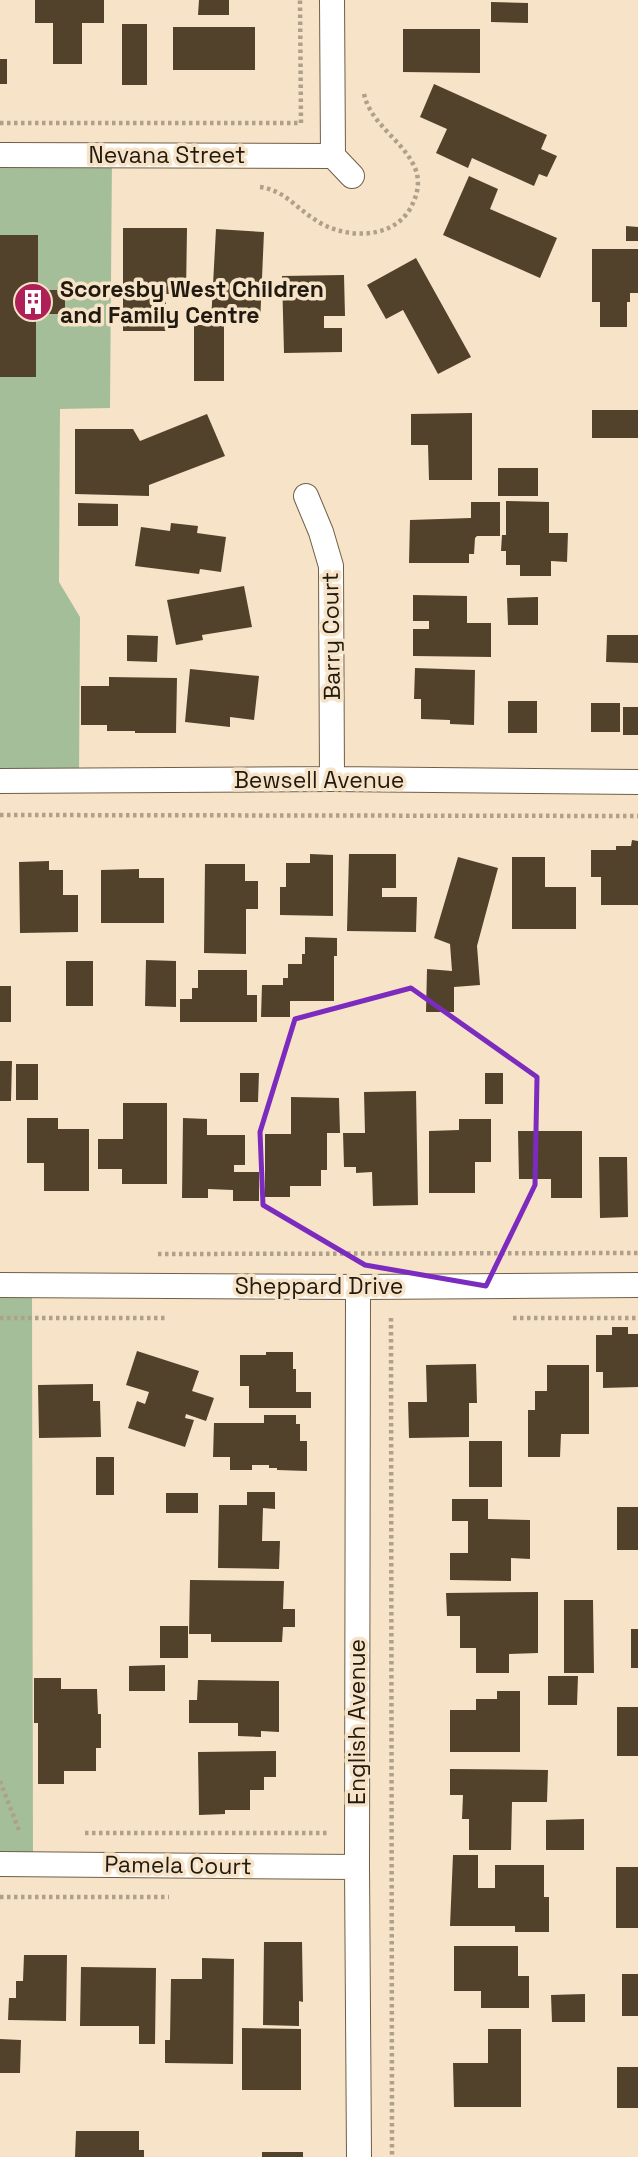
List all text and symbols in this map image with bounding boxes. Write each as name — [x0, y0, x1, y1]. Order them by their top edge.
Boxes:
street label: Nevana Street — [88, 140, 246, 170]
place label: Scoresby West Children and Family Centre — [60, 274, 324, 330]
building icon: Scoresby West Children and Family Centre — [12, 281, 54, 323]
street label: Barry Court — [315, 572, 347, 700]
street label: Bewsell Avenue — [234, 765, 404, 795]
street label: Sheppard Drive — [235, 1271, 403, 1301]
street label: English Avenue — [342, 1639, 372, 1805]
street label: Pamela Court — [104, 1849, 252, 1881]

